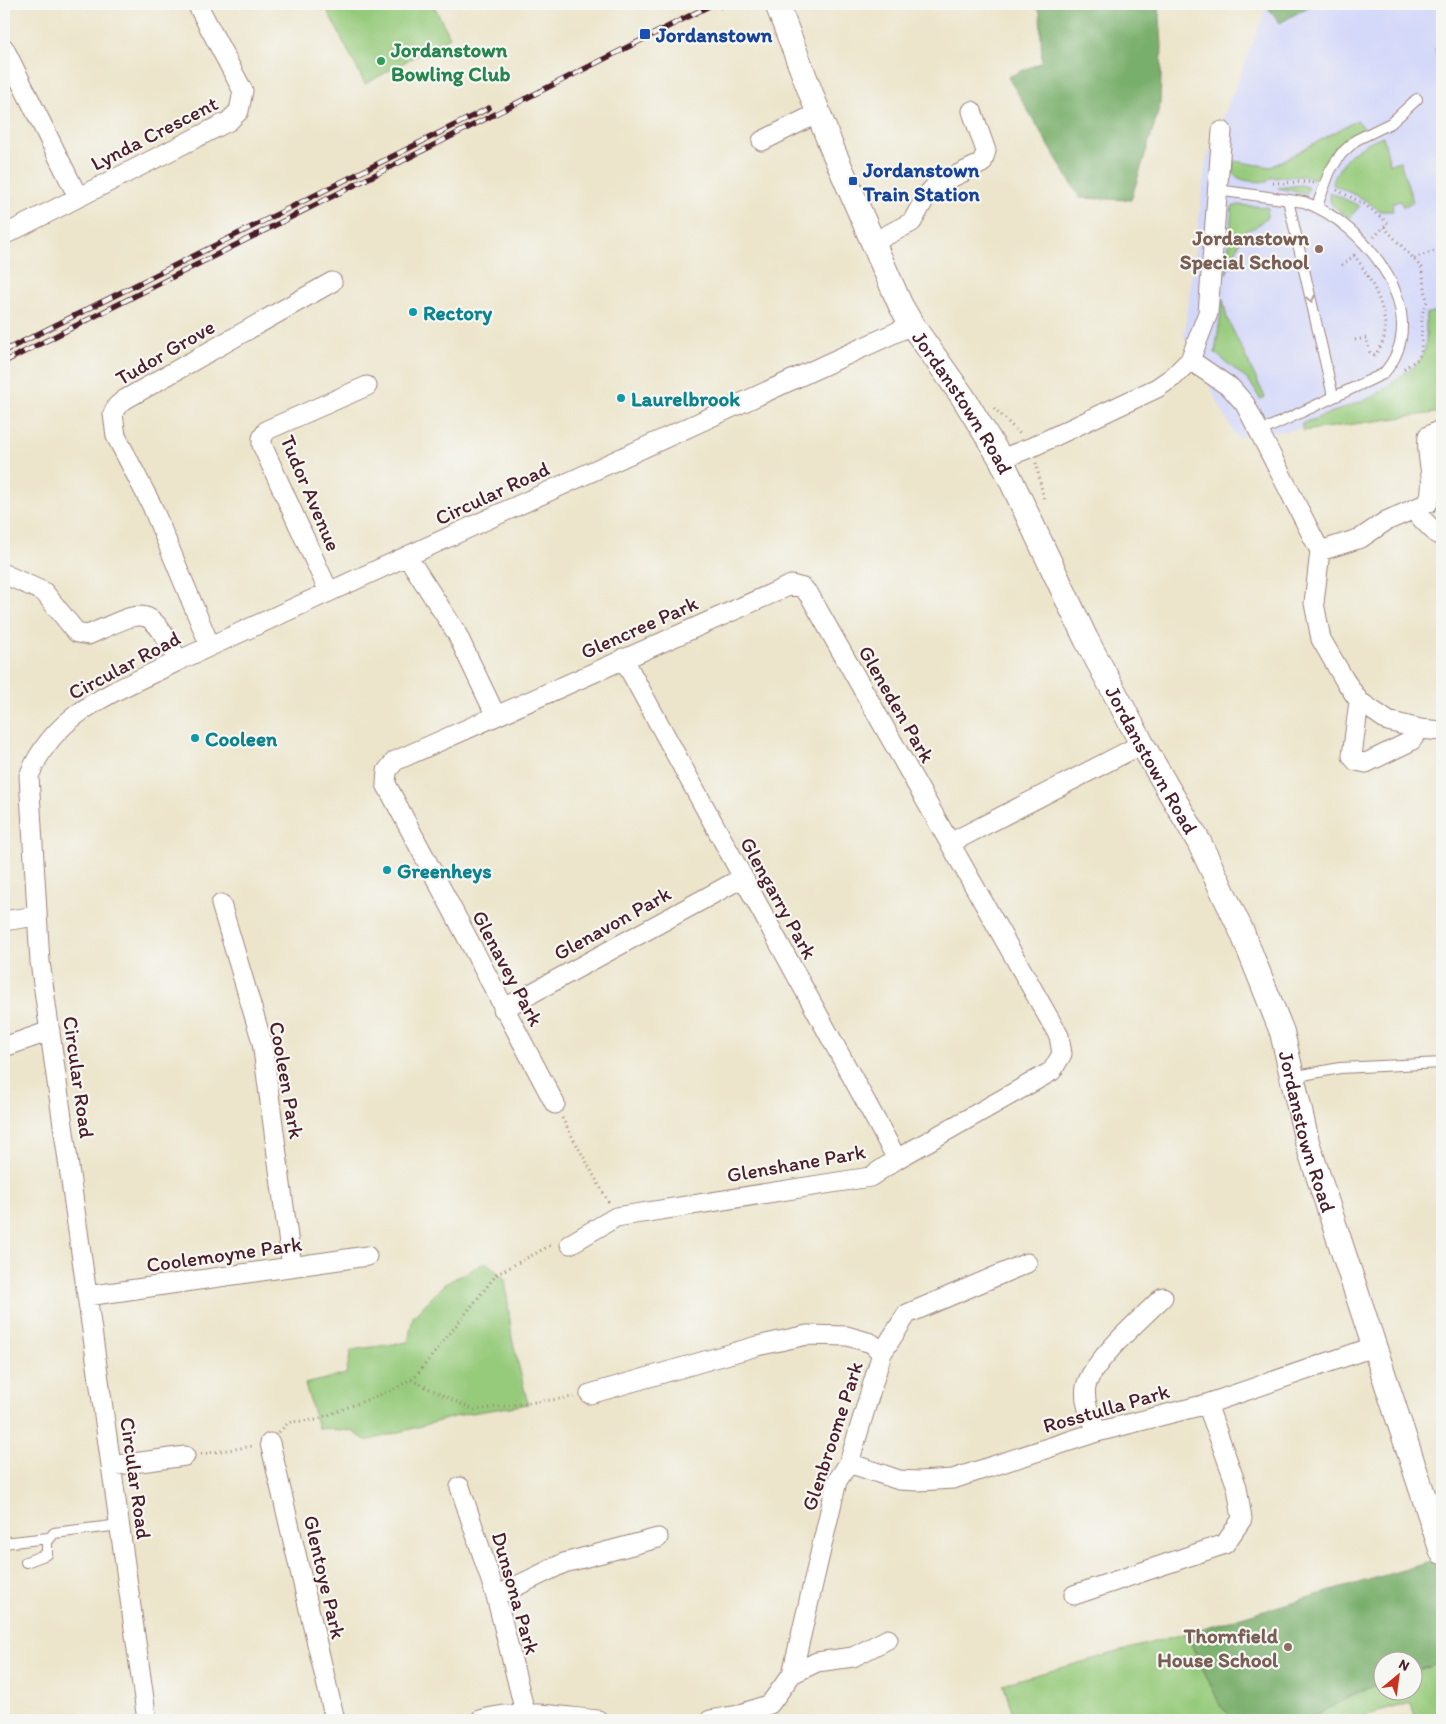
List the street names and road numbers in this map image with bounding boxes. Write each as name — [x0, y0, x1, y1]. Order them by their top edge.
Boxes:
street label: Lynda Crescent — [86, 90, 222, 176]
street label: Tudor Grove — [111, 314, 219, 390]
street label: Jordanstown Road — [907, 325, 1019, 478]
street label: Tudor Avenue — [275, 431, 347, 555]
street label: Circular Road — [431, 456, 553, 530]
street label: Glencree Park — [577, 590, 702, 664]
street label: Circular Road — [64, 625, 184, 705]
street label: Gleneden Park — [853, 641, 941, 767]
street label: Jordanstown Road — [1101, 681, 1204, 838]
street label: Glengarry Park — [735, 833, 823, 964]
street label: Glenavon Park — [549, 880, 675, 965]
street label: Glenavey Park — [467, 906, 549, 1030]
street label: Circular Road — [58, 1014, 100, 1140]
street label: Cooleen Park — [264, 1020, 310, 1141]
street label: Jordanstown Road — [1274, 1048, 1342, 1215]
street label: Glenshane Park — [725, 1138, 867, 1187]
street label: Coolemoyne Park — [145, 1231, 304, 1277]
street label: Glenbroome Park — [796, 1358, 868, 1514]
street label: Rosstulla Park — [1040, 1378, 1172, 1438]
street label: Circular Road — [115, 1415, 157, 1541]
street label: Glentoye Park — [299, 1513, 351, 1641]
street label: Dunsona Park — [487, 1529, 545, 1657]

